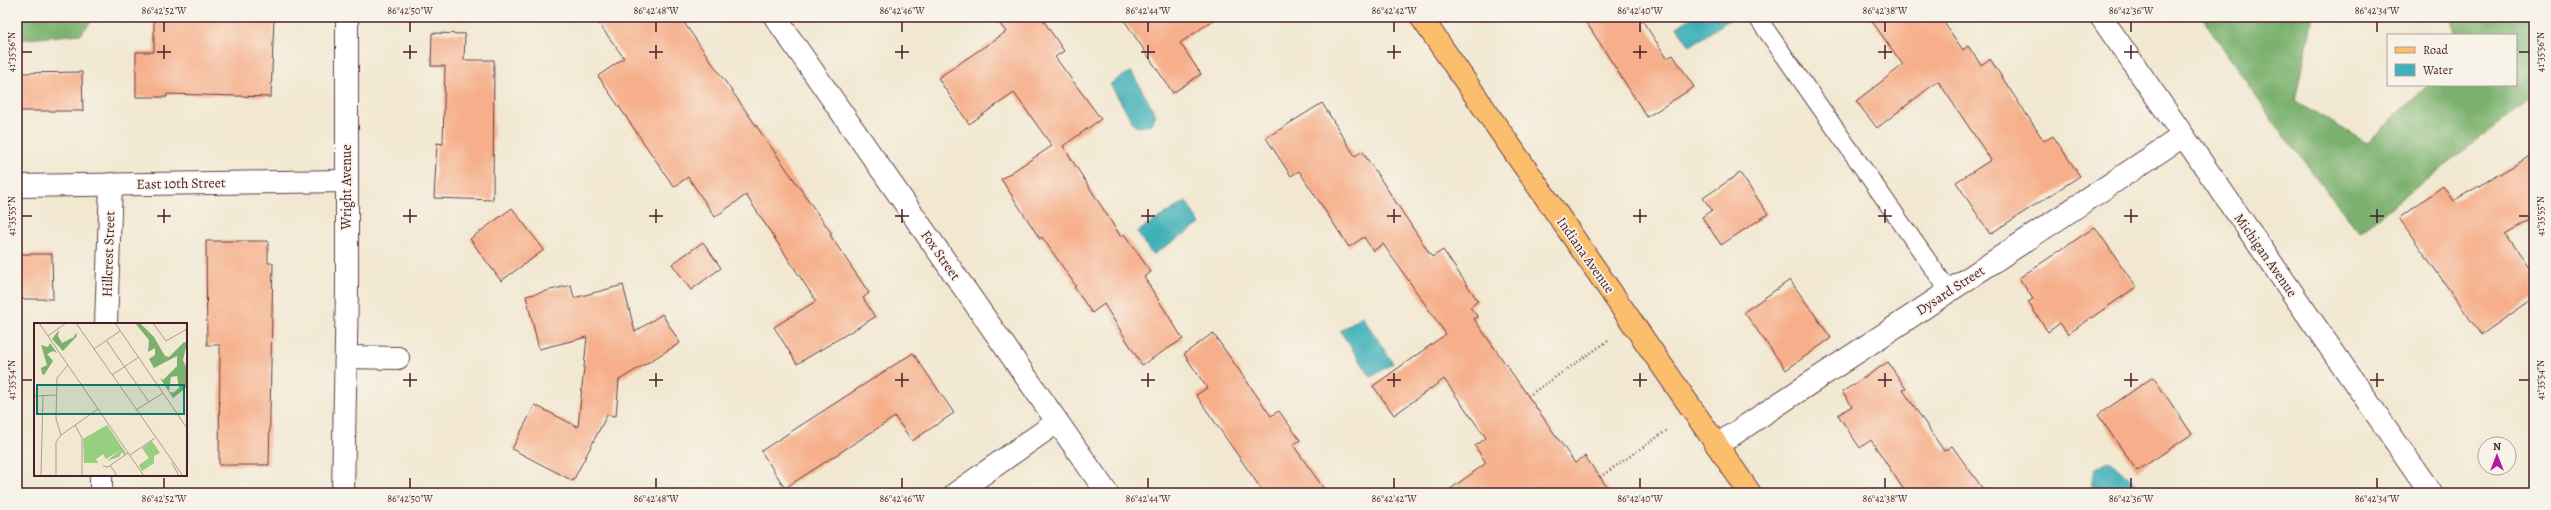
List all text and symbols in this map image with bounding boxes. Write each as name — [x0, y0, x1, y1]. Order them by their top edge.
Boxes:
text: 86°42'52"W — [142, 4, 187, 17]
text: 86°42'50"W — [387, 4, 433, 17]
text: 86°42'48"W — [633, 4, 679, 17]
text: 86°42'46"W — [880, 4, 925, 17]
text: 86°42'44"W — [1126, 4, 1171, 17]
text: 86°42'42"W — [1371, 4, 1417, 17]
text: 86°42'40"W — [1617, 4, 1664, 17]
text: 86°42'38"W — [1863, 4, 1908, 17]
text: 86°42'36"W — [2109, 4, 2154, 17]
text: 86°42'34"W — [2355, 4, 2400, 17]
text: 41°35'56"N — [5, 32, 18, 72]
text: 41°35'56"N — [2534, 32, 2547, 72]
legend — [2387, 34, 2517, 86]
text: Road — [2423, 42, 2449, 58]
text: Water — [2422, 62, 2453, 78]
street label: Wright Avenue — [337, 144, 356, 231]
street label: East 10th Street — [136, 173, 226, 194]
text: 41°35'55"N — [5, 196, 18, 236]
text: 41°35'55"N — [2534, 196, 2547, 236]
street label: Michigan Avenue — [2230, 209, 2302, 301]
street label: Hillcrest Street — [98, 210, 120, 297]
street label: Indiana Avenue — [1552, 213, 1619, 297]
street label: Fox Street — [916, 226, 965, 284]
street label: Dysard Street — [1912, 261, 1989, 320]
inset map — [34, 323, 187, 476]
text: 41°35'54"N — [5, 360, 18, 400]
text: 41°35'54"N — [2534, 360, 2547, 400]
north arrow — [2477, 436, 2517, 476]
text: N — [2493, 439, 2501, 454]
text: 86°42'52"W — [142, 492, 187, 505]
text: 86°42'50"W — [387, 492, 433, 505]
text: 86°42'48"W — [633, 492, 679, 505]
text: 86°42'46"W — [880, 492, 925, 505]
text: 86°42'44"W — [1126, 492, 1171, 505]
text: 86°42'42"W — [1371, 492, 1417, 505]
text: 86°42'40"W — [1617, 492, 1664, 505]
text: 86°42'38"W — [1863, 492, 1908, 505]
text: 86°42'36"W — [2109, 492, 2154, 505]
text: 86°42'34"W — [2355, 492, 2400, 505]

